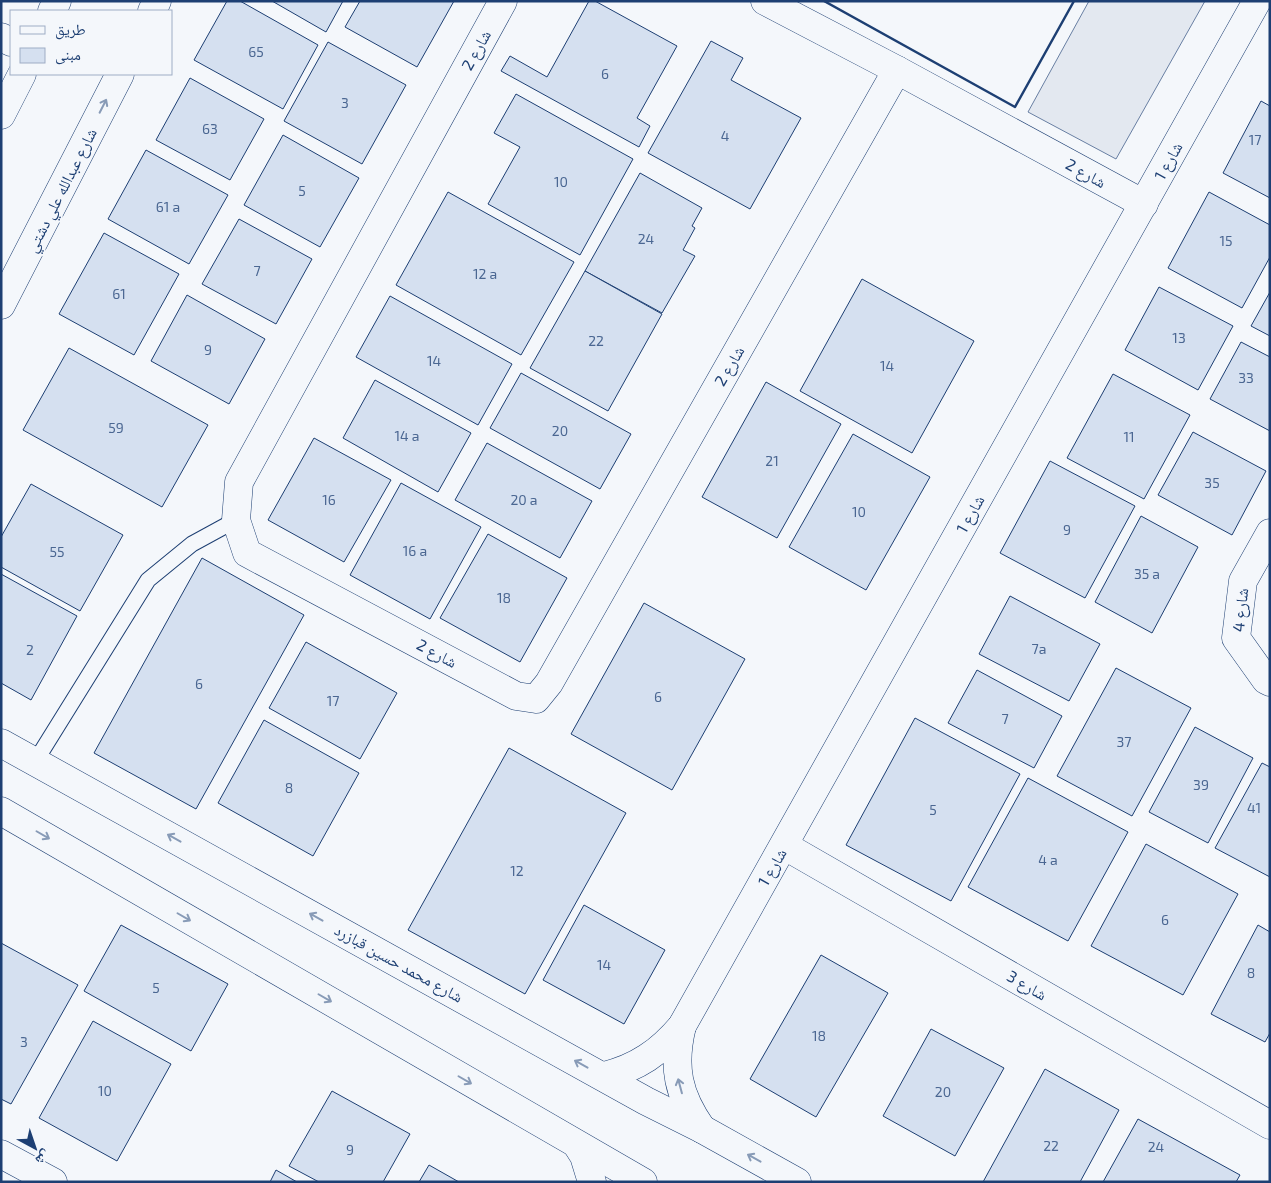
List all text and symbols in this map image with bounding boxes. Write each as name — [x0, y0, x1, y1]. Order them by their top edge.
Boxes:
legend — [10, 10, 172, 75]
text: طريق — [55, 20, 86, 40]
street label: شارع 2 — [457, 26, 496, 74]
house number: 65 — [248, 43, 264, 60]
text: مبنى — [55, 45, 81, 65]
house number: 6 — [601, 65, 609, 82]
house number: 3 — [341, 94, 349, 111]
one-way arrow — [98, 99, 108, 114]
house number: 63 — [202, 120, 218, 137]
street label: شارع عبدالله علي دشتي — [21, 125, 104, 257]
house number: 4 — [721, 127, 729, 144]
house number: 17 — [1249, 131, 1261, 148]
street label: شارع 1 — [1149, 139, 1187, 184]
street label: شارع 2 — [1062, 154, 1110, 193]
house number: 10 — [554, 173, 568, 190]
house number: 5 — [298, 182, 306, 199]
house number: 61 a — [156, 198, 180, 215]
house number: 24 — [638, 230, 654, 247]
house number: 15 — [1219, 232, 1233, 249]
house number: 7 — [253, 262, 261, 279]
house number: 12 a — [473, 265, 497, 282]
house number: 61 — [112, 285, 126, 302]
house number: 13 — [1172, 329, 1186, 346]
house number: 22 — [588, 332, 604, 349]
house number: 9 — [204, 341, 212, 358]
street label: شارع 2 — [710, 342, 749, 390]
house number: 14 — [427, 352, 441, 369]
house number: 14 — [880, 357, 894, 374]
house number: 33 — [1238, 369, 1254, 386]
house number: 59 — [108, 419, 124, 436]
house number: 20 — [552, 422, 568, 439]
house number: 14 a — [395, 427, 420, 444]
house number: 11 — [1123, 428, 1135, 445]
house number: 21 — [765, 452, 779, 469]
house number: 35 — [1204, 474, 1220, 491]
house number: 16 — [322, 491, 336, 508]
house number: 20 a — [510, 491, 538, 508]
street label: شارع 1 — [951, 492, 989, 537]
house number: 10 — [852, 503, 866, 520]
house number: 9 — [1063, 521, 1071, 538]
house number: 16 a — [403, 542, 427, 559]
house number: 55 — [49, 543, 65, 560]
house number: 35 a — [1134, 565, 1160, 582]
street label: شارع 4 — [1228, 587, 1253, 633]
house number: 18 — [497, 589, 511, 606]
street label: شارع 2 — [413, 634, 461, 673]
house number: 7a — [1032, 640, 1046, 657]
house number: 2 — [26, 641, 34, 658]
house number: 6 — [195, 675, 203, 692]
house number: 6 — [654, 688, 662, 705]
house number: 17 — [327, 692, 339, 709]
house number: 7 — [1001, 710, 1009, 727]
house number: 37 — [1117, 733, 1131, 750]
house number: 39 — [1193, 776, 1209, 793]
house number: 8 — [285, 779, 293, 796]
house number: 41 — [1247, 799, 1261, 816]
house number: 5 — [929, 801, 937, 818]
one-way arrow — [36, 831, 50, 841]
one-way arrow — [167, 833, 181, 843]
street label: شارع 1 — [753, 845, 792, 890]
house number: 4 a — [1038, 851, 1058, 868]
house number: 12 — [510, 862, 524, 879]
house number: 6 — [1161, 911, 1169, 928]
one-way arrow — [176, 912, 191, 922]
one-way arrow — [309, 912, 324, 921]
street label: شارع محمد حسين قبازرد — [331, 919, 467, 1007]
house number: 14 — [597, 956, 611, 973]
house number: 8 — [1247, 964, 1255, 981]
street label: شارع 3 — [1003, 966, 1051, 1005]
house number: 5 — [152, 979, 160, 996]
one-way arrow — [317, 994, 331, 1004]
house number: 18 — [812, 1027, 826, 1044]
house number: 3 — [20, 1033, 28, 1050]
one-way arrow — [574, 1058, 588, 1068]
one-way arrow — [458, 1075, 472, 1085]
one-way arrow — [675, 1078, 685, 1094]
house number: 10 — [98, 1082, 112, 1099]
house number: 20 — [935, 1083, 951, 1100]
north arrow — [10, 1123, 60, 1173]
house number: 22 — [1043, 1137, 1059, 1154]
house number: 24 — [1148, 1138, 1164, 1155]
house number: 9 — [346, 1141, 354, 1158]
text: ش — [32, 1146, 55, 1170]
one-way arrow — [747, 1153, 762, 1162]

